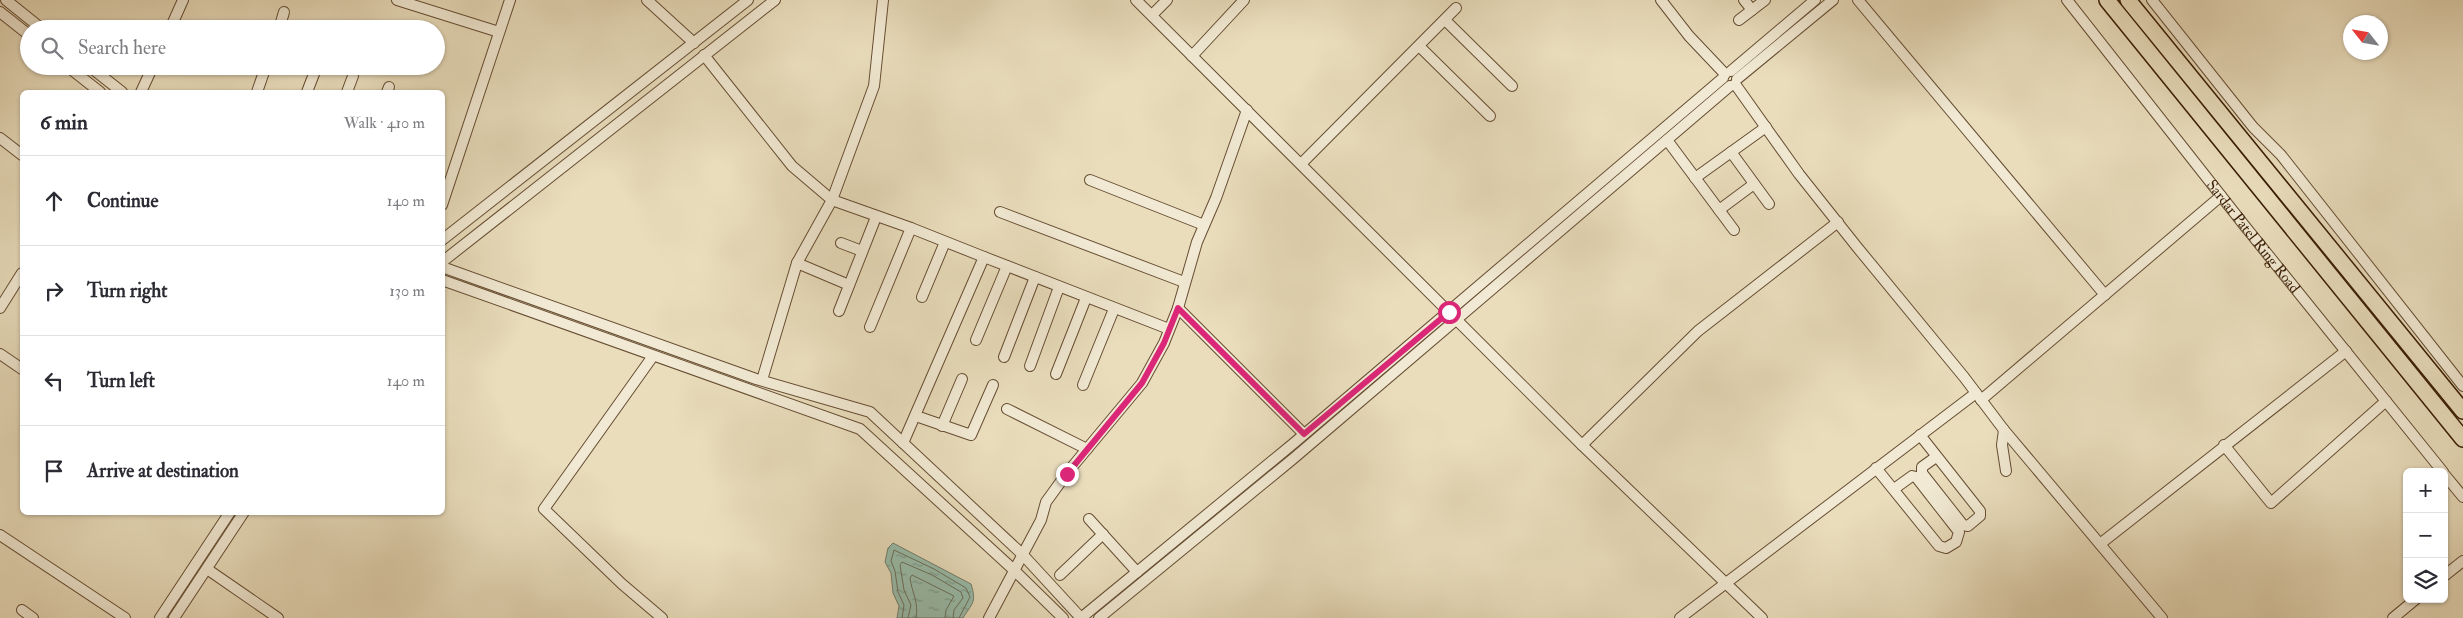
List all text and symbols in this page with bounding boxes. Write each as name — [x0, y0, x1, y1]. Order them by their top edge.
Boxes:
north arrow — [2343, 15, 2388, 60]
search box — [20, 20, 445, 75]
icon: search — [38, 34, 66, 62]
text: Search here — [78, 36, 166, 60]
text: 6 min — [40, 109, 88, 136]
text: Walk · 410 m — [344, 113, 425, 133]
street label: Sardar Patel Ring Road — [2202, 176, 2305, 297]
icon: ahead — [40, 187, 68, 215]
text: Continue — [87, 189, 158, 213]
text: 140 m — [387, 191, 425, 211]
icon: right — [40, 277, 68, 305]
text: Turn right — [87, 279, 167, 303]
text: 130 m — [389, 281, 425, 301]
route start — [1438, 301, 1461, 324]
icon: left — [40, 367, 68, 395]
text: Turn left — [87, 369, 155, 393]
text: 140 m — [387, 371, 425, 391]
icon: arrive — [40, 457, 68, 485]
text: Arrive at destination — [87, 459, 239, 483]
route end — [1056, 463, 1079, 486]
map controls — [2403, 468, 2448, 603]
button: + — [2403, 468, 2448, 513]
button: − — [2403, 513, 2448, 558]
button: layers — [2403, 558, 2448, 603]

